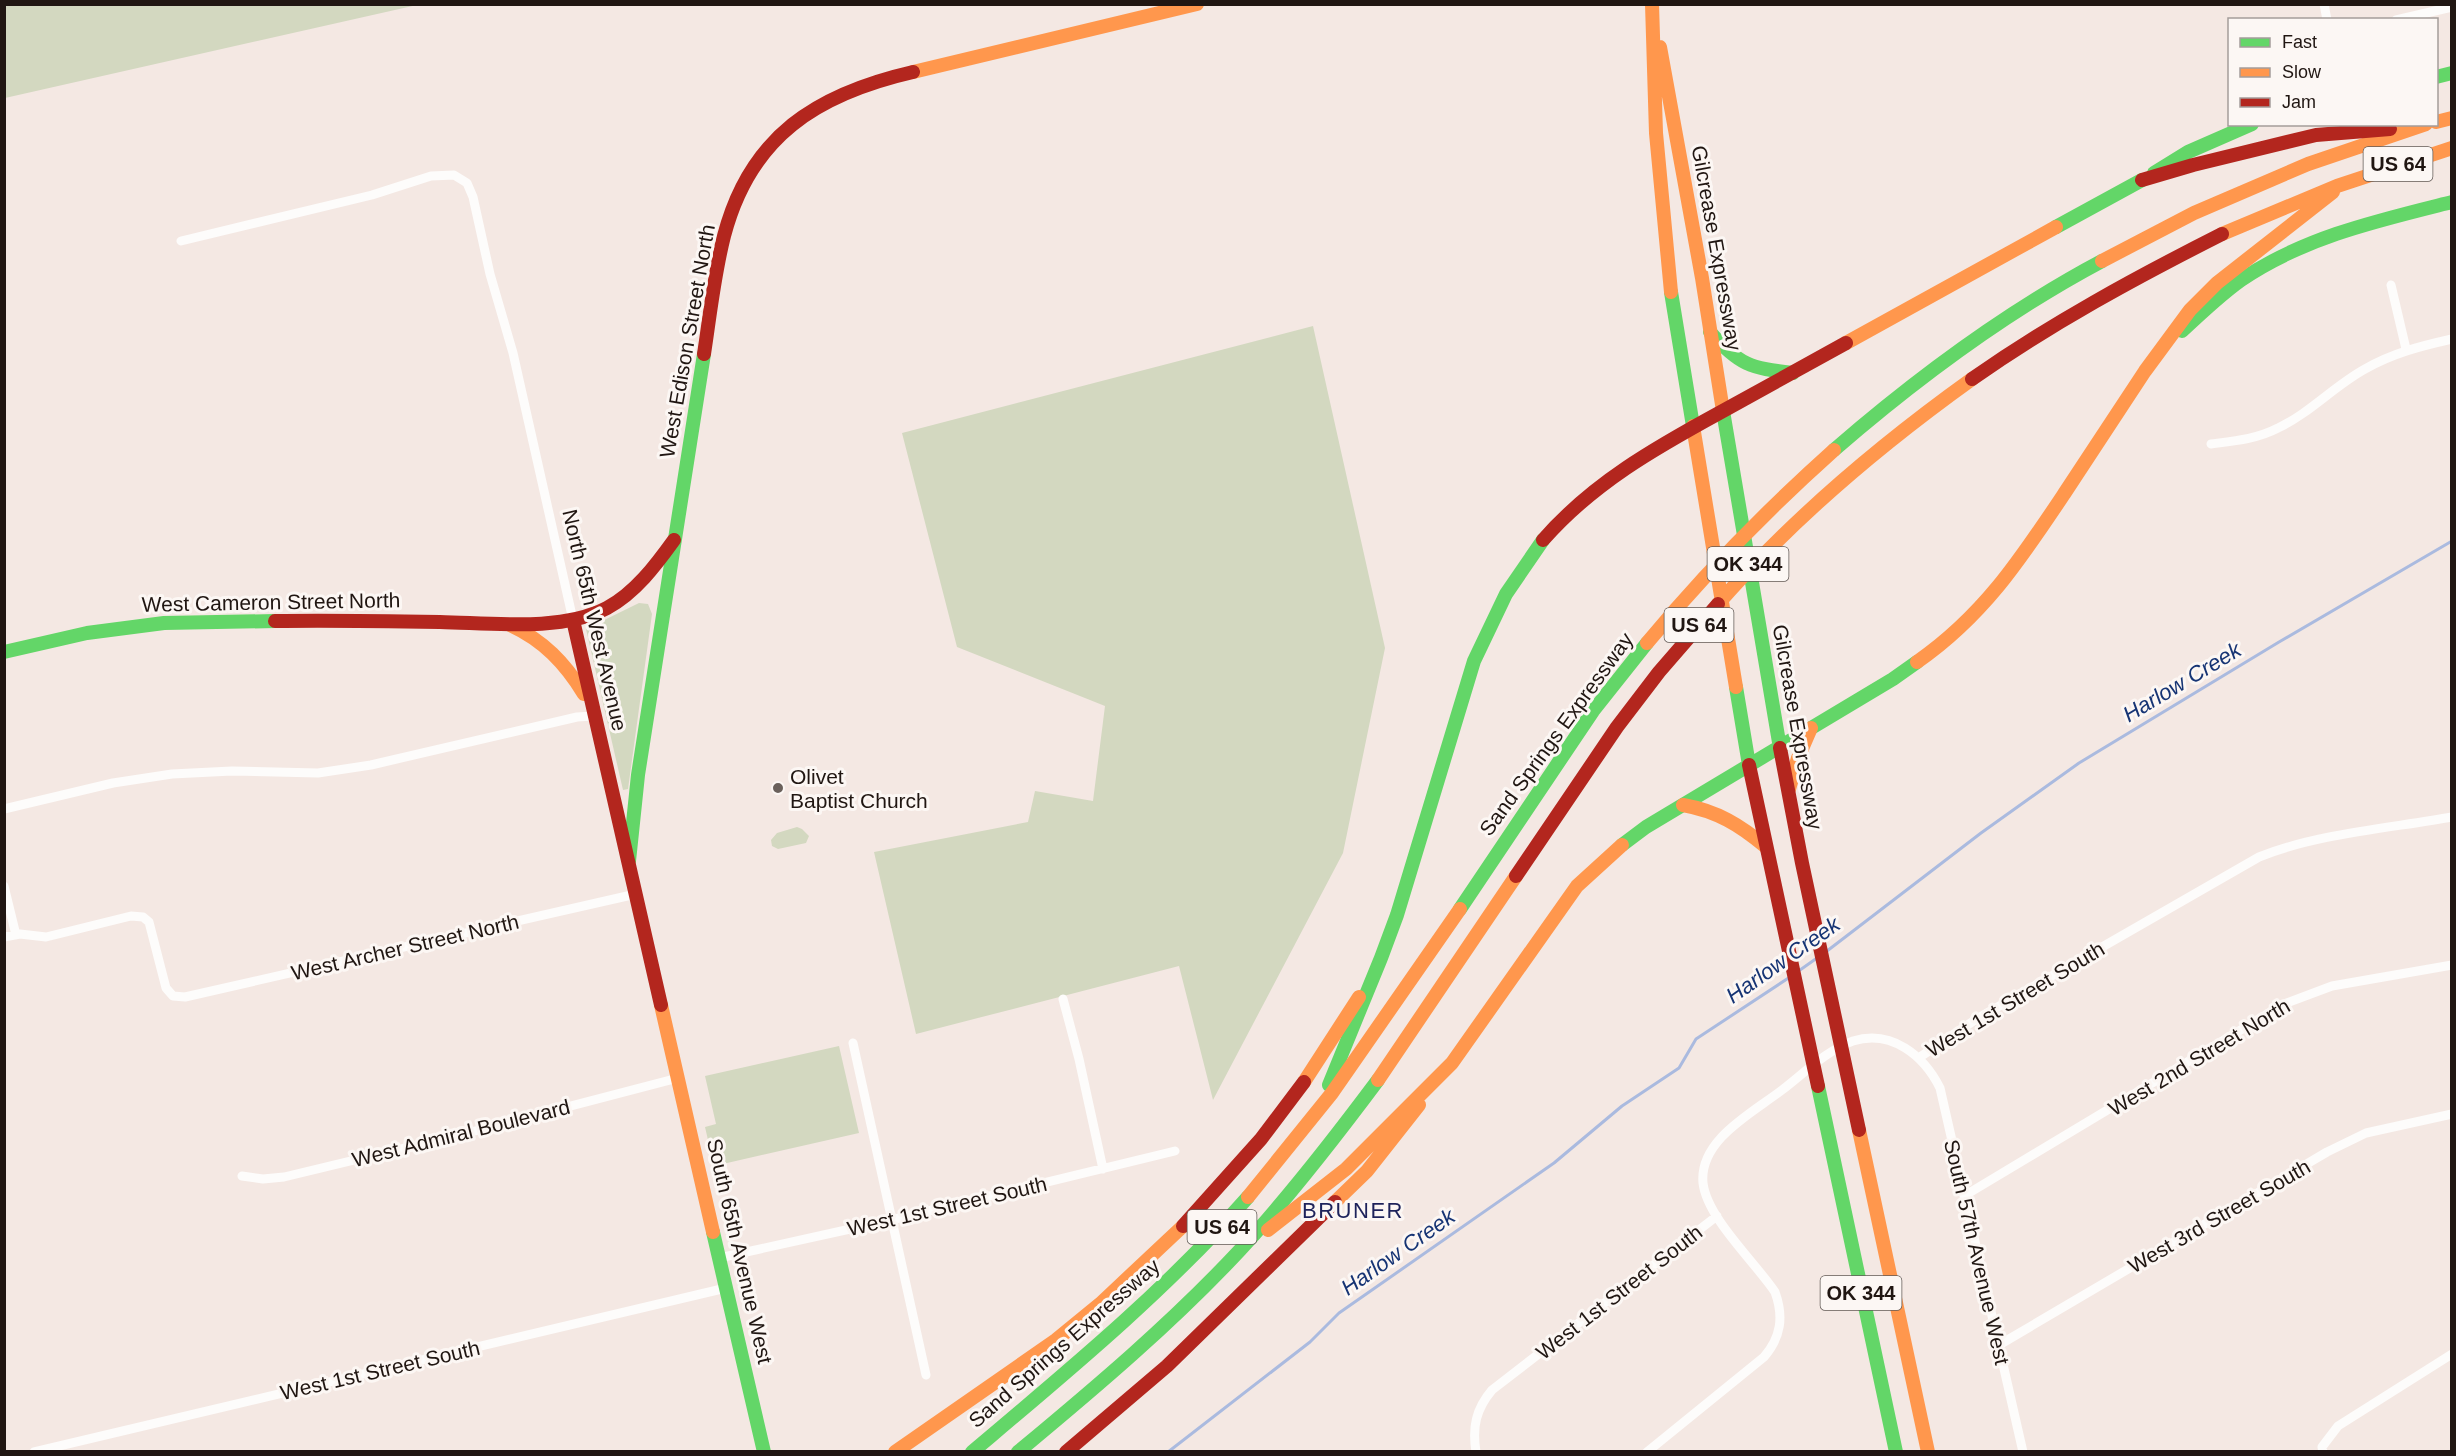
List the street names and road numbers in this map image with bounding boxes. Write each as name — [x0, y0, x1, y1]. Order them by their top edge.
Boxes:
street label: Gilcrease Expressway — [1688, 144, 1746, 353]
road number: US 64 — [2364, 147, 2432, 181]
street label: West Edison Street North — [655, 223, 719, 459]
street label: North 65th West Avenue — [558, 507, 632, 733]
road number: OK 344 — [1708, 547, 1788, 581]
street label: West Cameron Street North — [141, 588, 401, 616]
road number: US 64 — [1664, 608, 1734, 642]
street label: Gilcrease Expressway — [1769, 623, 1827, 832]
street label: Sand Springs Expressway — [1475, 628, 1638, 840]
street label: West Archer Street North — [289, 910, 521, 984]
street label: West 1st Street South — [1922, 937, 2108, 1061]
street label: West 2nd Street North — [2104, 994, 2294, 1120]
street label: West Admiral Boulevard — [350, 1095, 572, 1171]
street label: South 65th Avenue West — [703, 1136, 777, 1366]
street label: South 57th Avenue West — [1940, 1137, 2014, 1367]
street label: West 3rd Street South — [2124, 1154, 2314, 1278]
street label: West 1st Street South — [845, 1172, 1049, 1240]
road number: US 64 — [1188, 1210, 1256, 1244]
street label: West 1st Street South — [1532, 1220, 1706, 1364]
street label: Sand Springs Expressway — [964, 1254, 1164, 1432]
road number: OK 344 — [1820, 1276, 1902, 1310]
street label: West 1st Street South — [278, 1336, 482, 1404]

